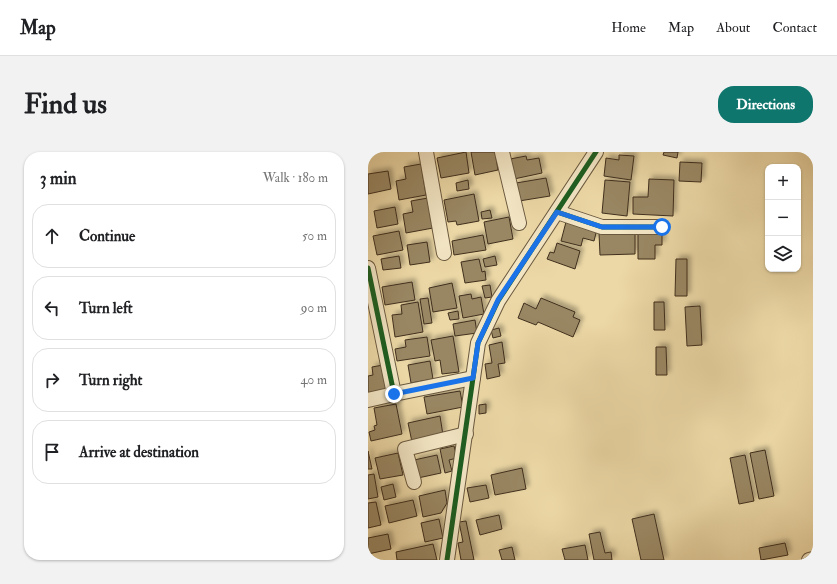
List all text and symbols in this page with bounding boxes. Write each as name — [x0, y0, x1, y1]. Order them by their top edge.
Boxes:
text: Map — [20, 16, 56, 40]
text: Home — [611, 19, 646, 36]
text: Map — [668, 19, 694, 36]
text: About — [716, 19, 750, 36]
text: Contact — [772, 19, 817, 36]
button: Directions — [718, 86, 813, 123]
text: Find us — [24, 87, 107, 122]
map controls — [765, 164, 801, 272]
button: + — [765, 164, 801, 200]
text: 3 min — [40, 168, 77, 189]
text: Walk · 180 m — [263, 170, 328, 186]
button: − — [765, 200, 801, 236]
route start — [653, 218, 671, 236]
icon: ahead — [41, 225, 63, 247]
text: Continue — [79, 227, 135, 246]
text: 50 m — [302, 228, 327, 244]
button: layers — [765, 236, 801, 272]
icon: left — [41, 297, 63, 319]
text: Turn left — [79, 299, 133, 318]
text: 90 m — [301, 300, 327, 316]
icon: right — [41, 369, 63, 391]
text: Turn right — [79, 371, 142, 390]
text: 40 m — [301, 372, 327, 388]
route end — [385, 385, 403, 403]
icon: arrive — [41, 441, 63, 463]
text: Arrive at destination — [79, 443, 199, 462]

